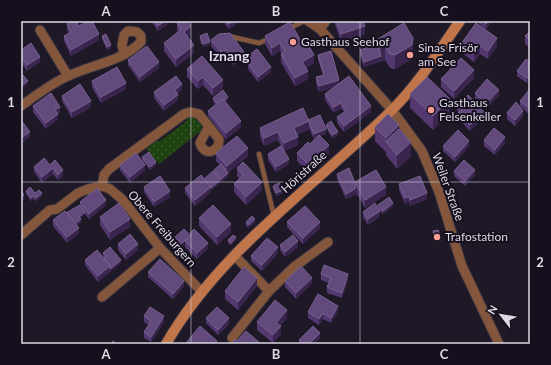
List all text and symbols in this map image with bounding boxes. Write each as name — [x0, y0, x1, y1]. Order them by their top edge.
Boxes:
text: A — [100, 3, 111, 19]
text: B — [272, 3, 281, 19]
text: C — [440, 3, 449, 19]
place label: Gasthaus Seehof — [301, 34, 390, 49]
marker: Gasthaus Seehof — [288, 37, 298, 47]
place label: Sinas Frisör am See — [418, 40, 479, 69]
district label: Iznang — [209, 47, 250, 64]
marker: Sinas Frisör am See — [405, 50, 415, 60]
text: 1 — [7, 94, 15, 110]
text: 1 — [536, 94, 544, 110]
place label: Gasthaus Felsenkeller — [439, 95, 502, 124]
marker: Gasthaus Felsenkeller — [426, 105, 436, 115]
street label: Höristraße — [278, 147, 330, 196]
street label: Weiler Straße — [429, 151, 468, 223]
street label: Obere Freiburgern — [125, 187, 200, 270]
place label: Trafostation — [445, 229, 508, 244]
marker: Trafostation — [432, 232, 442, 242]
text: 2 — [7, 254, 15, 270]
text: 2 — [536, 254, 544, 270]
north arrow — [481, 295, 521, 335]
text: N — [484, 303, 500, 317]
text: A — [100, 346, 111, 362]
text: B — [272, 346, 281, 362]
text: C — [440, 346, 449, 362]

